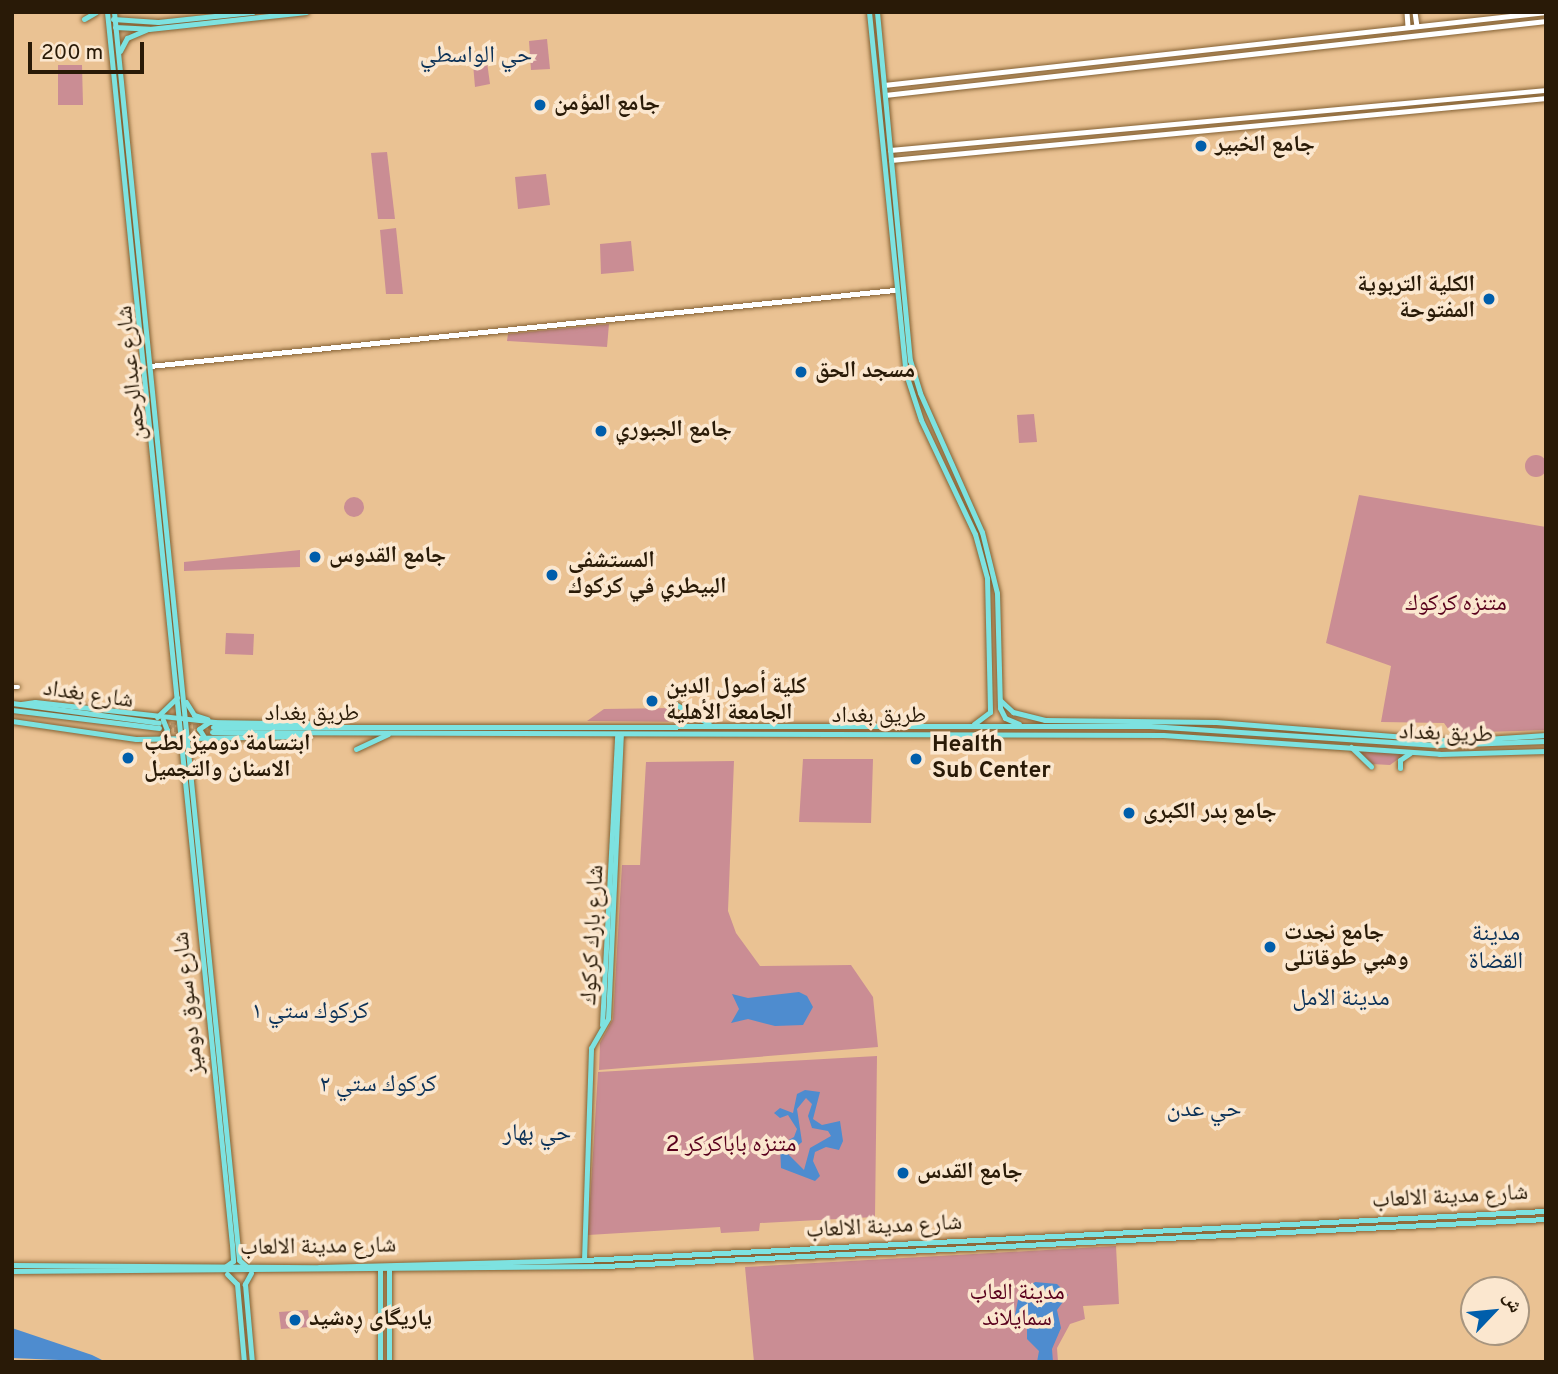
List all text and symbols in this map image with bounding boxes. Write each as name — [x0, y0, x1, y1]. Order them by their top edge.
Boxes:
scale bar — [32, 28, 147, 72]
text: 200 m — [41, 40, 103, 67]
district label: حي الواسطي — [420, 43, 532, 71]
place label: جامع المؤمن — [554, 91, 660, 119]
marker: جامع المؤمن — [532, 97, 548, 113]
place label: جامع الخبير — [1215, 132, 1315, 160]
marker: جامع الخبير — [1193, 138, 1209, 154]
place label: الكلية التربوية المفتوحة — [1357, 272, 1475, 326]
marker: الكلية التربوية المفتوحة — [1481, 291, 1497, 307]
street label: شارع عبدالرحمن — [112, 304, 154, 442]
place label: مسجد الحق — [815, 358, 915, 386]
marker: مسجد الحق — [793, 364, 809, 380]
place label: جامع الجبوري — [615, 417, 732, 445]
marker: جامع الجبوري — [593, 423, 609, 439]
place label: جامع القدوس — [329, 543, 446, 571]
place label: المستشفى البيطري في كركوك — [568, 548, 727, 602]
marker: جامع القدوس — [307, 549, 323, 565]
marker: المستشفى البيطري في كركوك — [542, 565, 562, 585]
park label: متنزه كركوك — [1405, 591, 1507, 619]
place label: كلية أصول الدين الجامعة الأهلية — [666, 674, 807, 728]
street label: شارع بغداد — [41, 676, 135, 716]
marker: كلية أصول الدين الجامعة الأهلية — [644, 693, 660, 709]
street label: طريق بغداد — [265, 701, 359, 729]
street label: طريق بغداد — [832, 703, 926, 731]
street label: طريق بغداد — [1398, 720, 1494, 750]
place label: ابتسامة دوميز لطب الاسنان والتجميل — [144, 731, 311, 785]
place label: Health Sub Center — [932, 732, 1051, 786]
marker: ابتسامة دوميز لطب الاسنان والتجميل — [118, 748, 138, 768]
marker: Health Sub Center — [906, 749, 926, 769]
place label: جامع بدر الكبرى — [1143, 799, 1277, 827]
marker: جامع بدر الكبرى — [1121, 805, 1137, 821]
street label: شارع بارك كركوك — [577, 864, 611, 1006]
place label: جامع نجدت وهبي طوقاتلى — [1284, 920, 1409, 974]
district label: مدينة القضاة — [1469, 921, 1523, 977]
street label: شارع سوق دوميز — [169, 930, 211, 1076]
marker: جامع نجدت وهبي طوقاتلى — [1262, 939, 1278, 955]
district label: مدينة الامل — [1292, 986, 1390, 1014]
district label: كركوك ستي ١ — [251, 999, 369, 1027]
district label: كركوك ستي ٢ — [319, 1072, 437, 1100]
district label: حي عدن — [1167, 1097, 1241, 1125]
district label: حي بهار — [503, 1121, 571, 1149]
park label: متنزه باباكركر 2 — [665, 1132, 797, 1160]
place label: جامع القدس — [917, 1159, 1023, 1187]
marker: جامع القدس — [895, 1165, 911, 1181]
street label: شارع مدينة الالعاب — [1371, 1180, 1529, 1216]
street label: شارع مدينة الالعاب — [805, 1210, 963, 1246]
street label: شارع مدينة الالعاب — [240, 1233, 396, 1263]
north arrow — [1460, 1276, 1530, 1346]
park label: مدينة العاب سمايلاند — [969, 1280, 1065, 1334]
text: ش — [1497, 1288, 1527, 1317]
place label: یاریگای ڕەشید — [309, 1306, 432, 1334]
marker: یاریگای ڕەشید — [287, 1312, 303, 1328]

